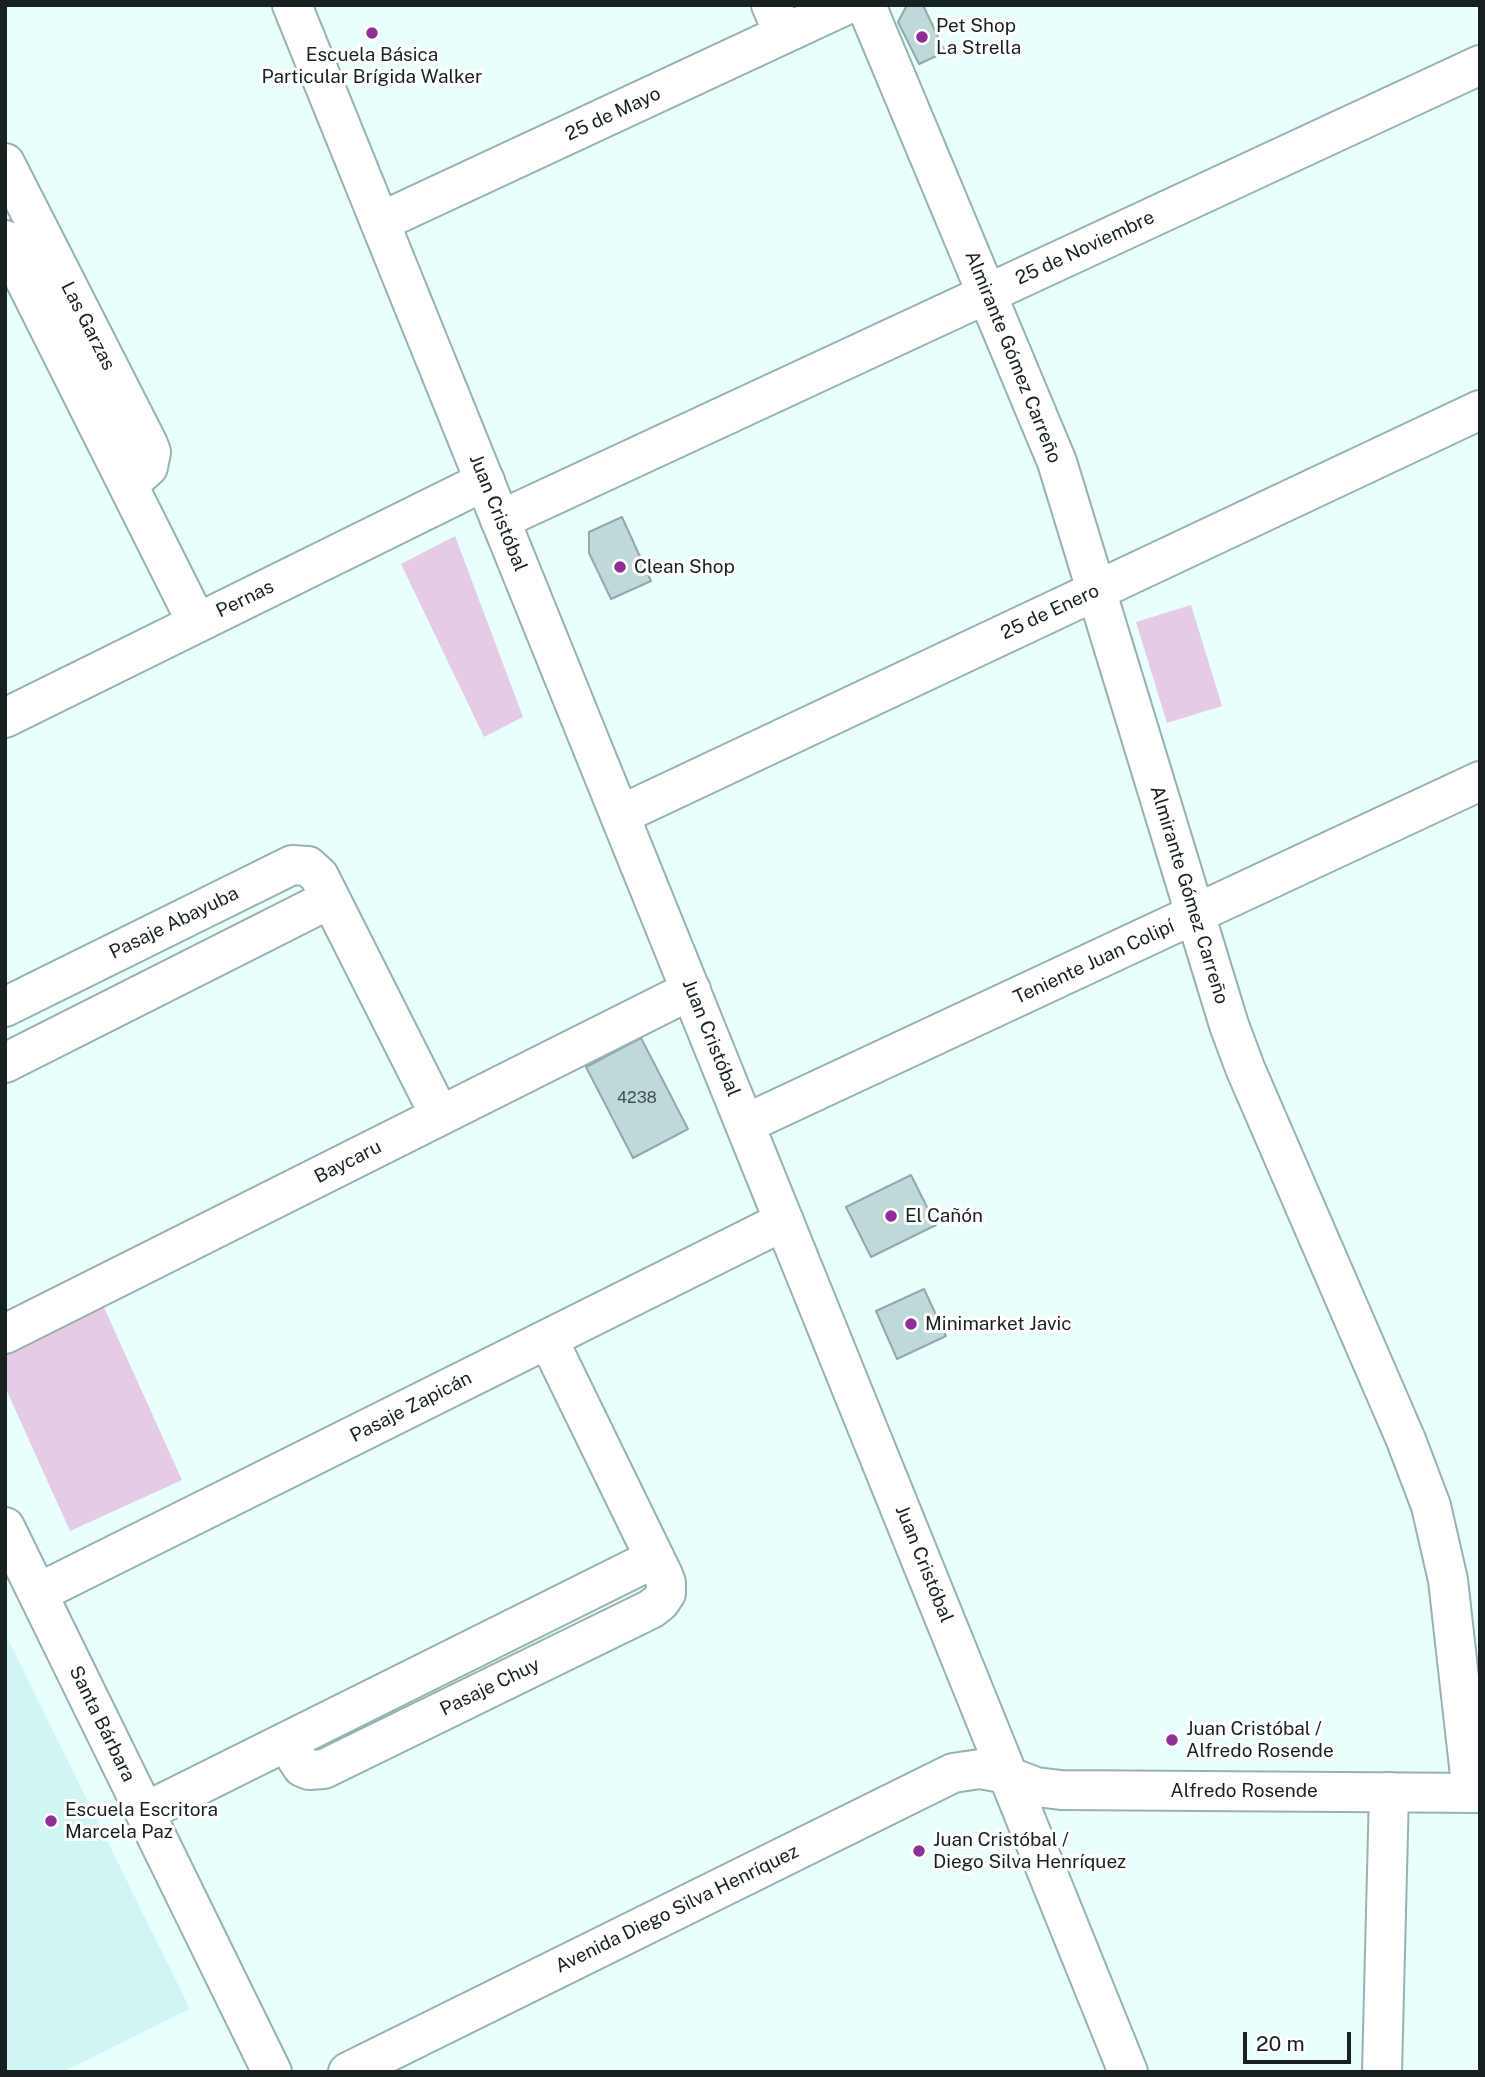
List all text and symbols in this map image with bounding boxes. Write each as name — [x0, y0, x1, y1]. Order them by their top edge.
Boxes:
place label: Pet Shop La Strella — [936, 15, 1021, 59]
marker: Escuela Básica Particular Brígida Walker — [364, 25, 380, 41]
marker: Pet Shop La Strella — [914, 29, 930, 45]
place label: Escuela Básica Particular Brígida Walker — [262, 44, 482, 88]
street label: 25 de Mayo — [562, 82, 664, 146]
street label: 25 de Noviembre — [1012, 206, 1158, 290]
street label: Almirante Gómez Carreño — [960, 247, 1066, 467]
street label: Las Garzas — [56, 278, 120, 374]
street label: Juan Cristóbal — [464, 451, 532, 575]
place label: Clean Shop — [634, 556, 735, 578]
marker: Clean Shop — [612, 559, 628, 575]
street label: Pernas — [213, 575, 277, 623]
street label: 25 de Enero — [997, 579, 1103, 645]
street label: Almirante Gómez Carreño — [1145, 783, 1233, 1007]
street label: Pasaje Abayuba — [106, 882, 242, 964]
street label: Teniente Juan Colipí — [1010, 915, 1178, 1009]
street label: Juan Cristóbal — [677, 976, 745, 1100]
house number: 4238 — [617, 1088, 657, 1108]
street label: Baycaru — [311, 1135, 385, 1189]
place label: El Cañón — [905, 1205, 983, 1227]
marker: El Cañón — [883, 1208, 899, 1224]
place label: Minimarket Javic — [925, 1313, 1072, 1335]
marker: Minimarket Javic — [903, 1316, 919, 1332]
street label: Pasaje Zapicán — [346, 1367, 476, 1447]
street label: Juan Cristóbal — [890, 1502, 958, 1626]
street label: Pasaje Chuy — [436, 1653, 544, 1721]
street label: Santa Bárbara — [64, 1662, 140, 1786]
place label: Juan Cristóbal / Alfredo Rosende — [1186, 1718, 1334, 1762]
marker: Juan Cristóbal / Alfredo Rosende — [1164, 1732, 1180, 1748]
street label: Alfredo Rosende — [1170, 1780, 1318, 1802]
place label: Escuela Escritora Marcela Paz — [65, 1799, 218, 1843]
marker: Escuela Escritora Marcela Paz — [43, 1813, 59, 1829]
place label: Juan Cristóbal / Diego Silva Henríquez — [933, 1829, 1126, 1873]
street label: Avenida Diego Silva Henríquez — [552, 1840, 802, 1978]
marker: Juan Cristóbal / Diego Silva Henríquez — [911, 1843, 927, 1859]
scale bar — [1247, 2018, 1356, 2062]
text: 20 m — [1256, 2031, 1305, 2056]

